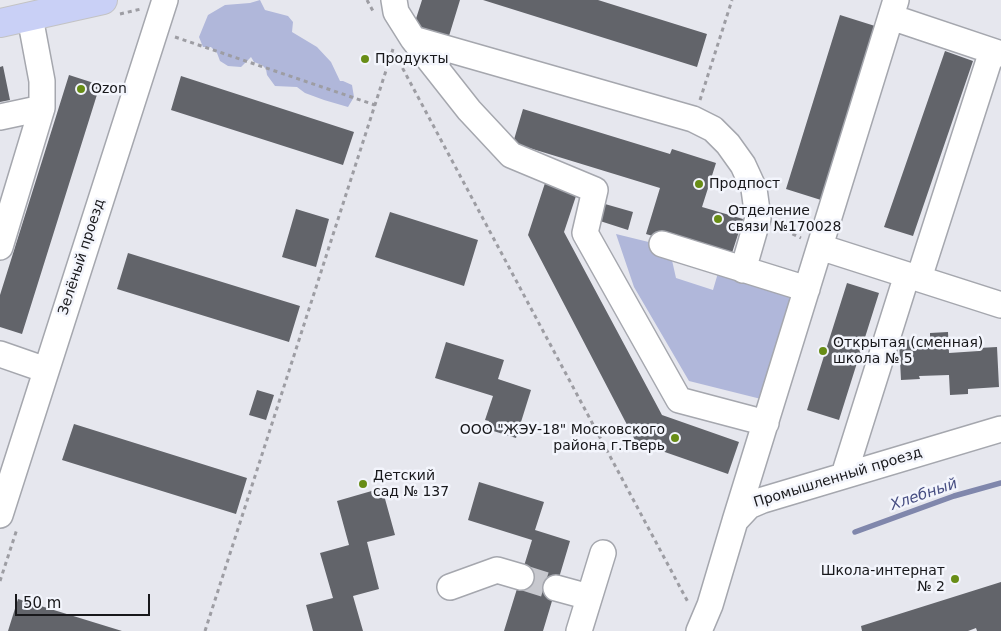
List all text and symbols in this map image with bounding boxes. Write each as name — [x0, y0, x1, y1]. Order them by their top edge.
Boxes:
place label: Продукты — [375, 51, 449, 67]
marker: Продукты — [359, 53, 371, 65]
place label: Ozon — [91, 81, 127, 97]
marker: Ozon — [75, 83, 87, 95]
place label: Продпост — [709, 176, 780, 192]
marker: Продпост — [693, 178, 705, 190]
street label: Зелёный проезд — [55, 197, 109, 317]
place label: Отделение связи №170028 — [728, 203, 841, 236]
marker: Отделение связи №170028 — [712, 213, 724, 225]
place label: Открытая (сменная) школа № 5 — [833, 335, 983, 368]
marker: Открытая (сменная) школа № 5 — [817, 345, 829, 357]
place label: ООО "ЖЭУ-18" Московского района г.Тверь — [460, 422, 665, 454]
marker: ООО "ЖЭУ-18" Московского района г.Тверь — [669, 432, 681, 444]
street label: Промышленный проезд — [752, 444, 924, 512]
place label: Детский сад № 137 — [373, 468, 449, 501]
water label: Хлебный — [888, 475, 960, 515]
marker: Детский сад № 137 — [357, 478, 369, 490]
place label: Школа-интернат № 2 — [821, 563, 945, 596]
marker: Школа-интернат № 2 — [949, 573, 961, 585]
scale bar — [18, 584, 152, 616]
text: 50 m — [23, 594, 61, 612]

